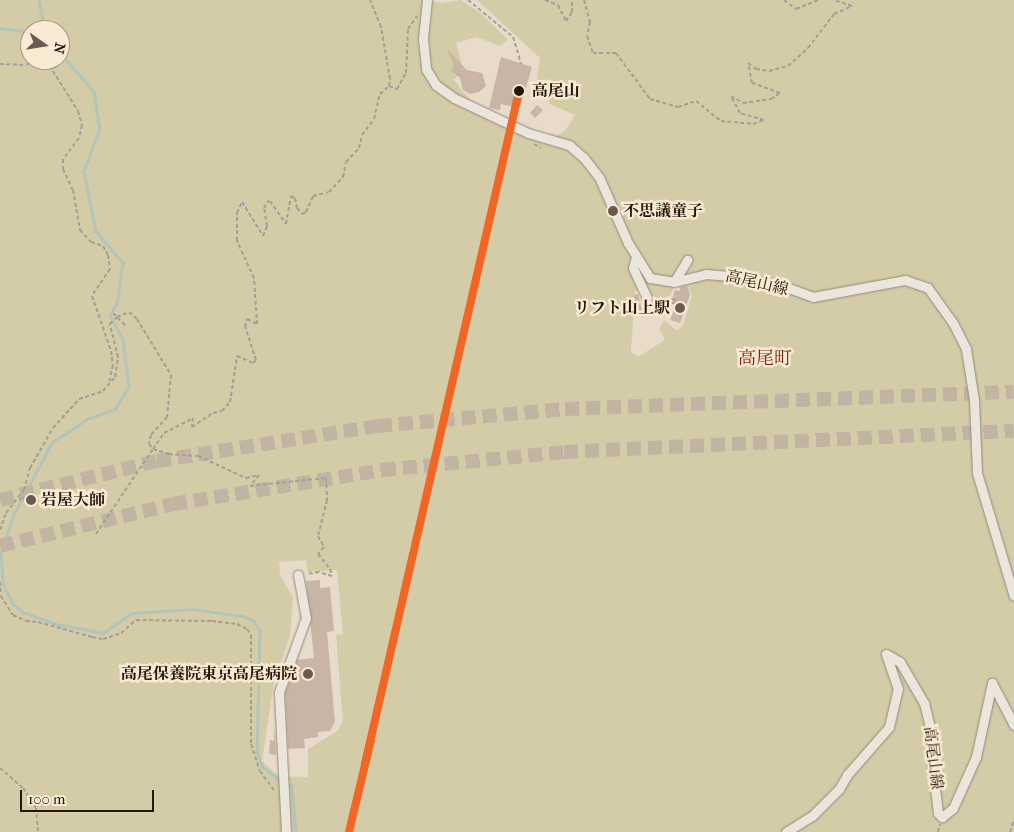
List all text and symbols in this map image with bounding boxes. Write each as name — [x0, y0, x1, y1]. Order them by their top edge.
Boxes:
north arrow — [20, 20, 70, 70]
text: N — [50, 41, 69, 55]
place label: 高尾山 — [532, 81, 580, 101]
marker: 高尾山 — [510, 82, 528, 100]
place label: 不思議童子 — [623, 201, 703, 221]
marker: 不思議童子 — [607, 205, 619, 217]
street label: 高尾山線 — [724, 266, 790, 300]
place label: リフト山上駅 — [574, 298, 670, 318]
marker: リフト山上駅 — [674, 302, 686, 314]
district label: 高尾町 — [738, 348, 792, 370]
place label: 岩屋大師 — [41, 490, 105, 510]
marker: 岩屋大師 — [25, 494, 37, 506]
place label: 高尾保養院東京高尾病院 — [121, 664, 297, 684]
marker: 高尾保養院東京高尾病院 — [301, 667, 315, 681]
street label: 高尾山線 — [920, 725, 946, 791]
scale bar — [22, 780, 156, 812]
text: 100 m — [28, 790, 66, 808]

